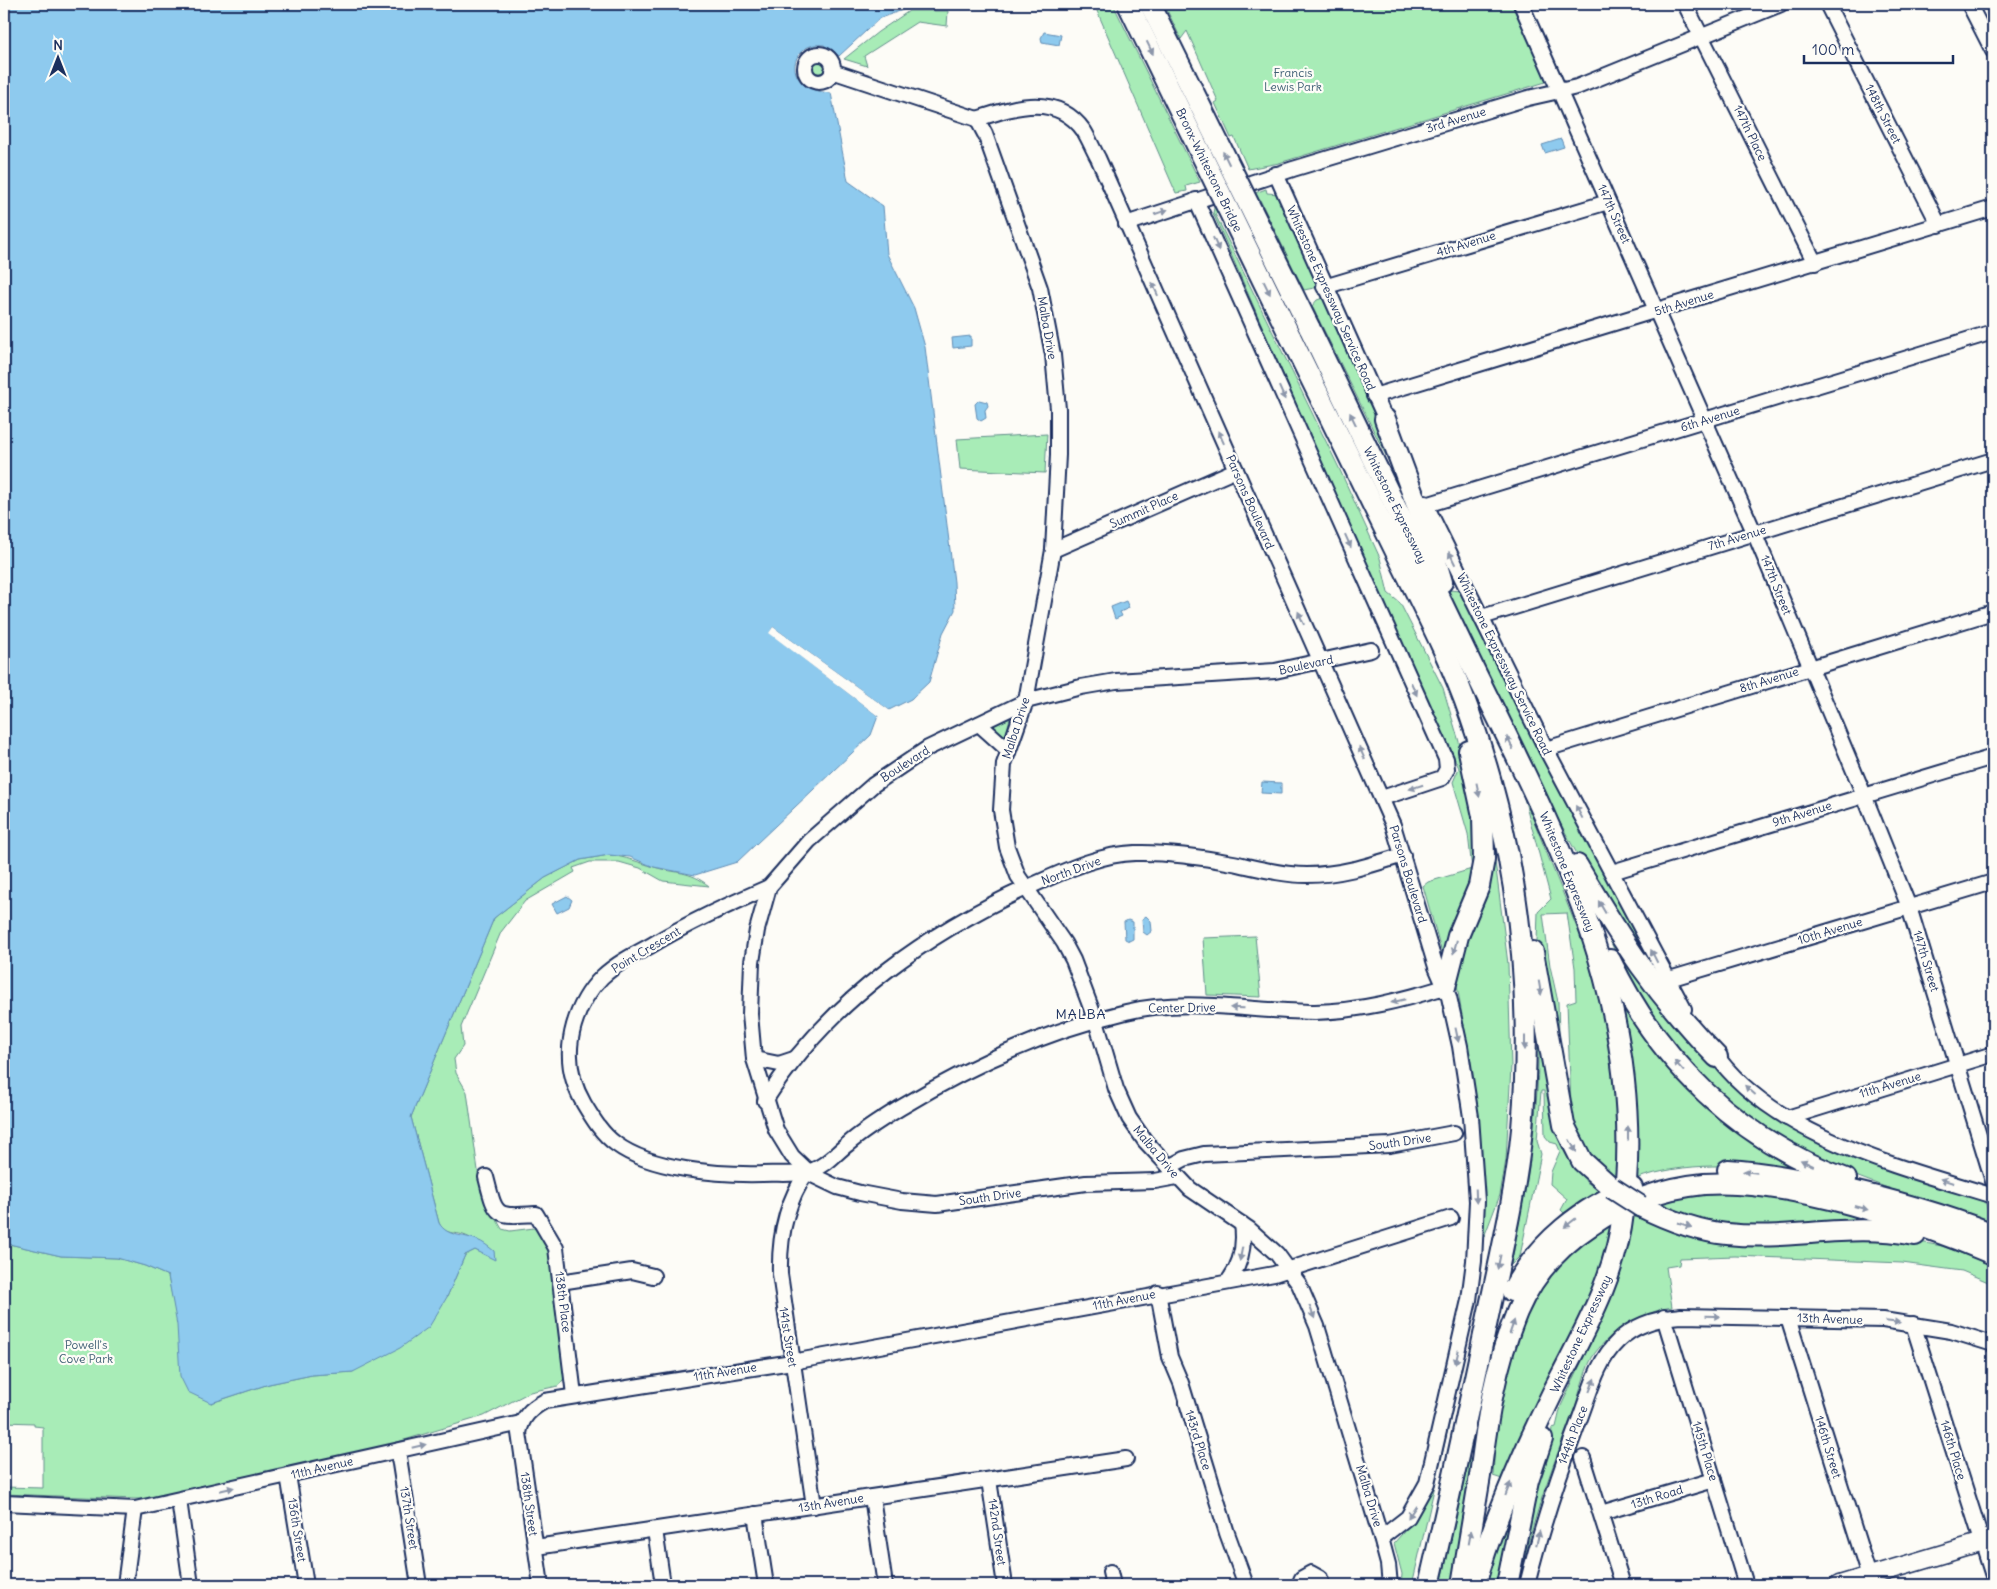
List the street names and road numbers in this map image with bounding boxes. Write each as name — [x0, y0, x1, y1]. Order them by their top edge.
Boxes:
street label: 148th Street — [1862, 82, 1905, 146]
street label: 147th Place — [1730, 102, 1770, 163]
street label: 3rd Avenue — [1424, 103, 1488, 136]
street label: Bronx-Whitestone Bridge — [1173, 106, 1246, 234]
street label: 147th Street — [1595, 182, 1634, 246]
street label: Whitestone Expressway Service Road — [1284, 203, 1379, 393]
street label: 4th Avenue — [1434, 227, 1497, 260]
street label: 5th Avenue — [1653, 286, 1715, 319]
street label: Malba Drive — [1035, 295, 1060, 361]
street label: 6th Avenue — [1679, 402, 1741, 435]
street label: Whitestone Expressway — [1361, 444, 1430, 566]
street label: Parsons Boulevard — [1223, 452, 1278, 551]
street label: Summit Place — [1107, 488, 1180, 531]
street label: 7th Avenue — [1706, 522, 1768, 553]
street label: 147th Street — [1758, 553, 1795, 617]
street label: Whitestone Expressway Service Road — [1454, 570, 1555, 757]
street label: Boulevard — [1277, 651, 1334, 678]
street label: 8th Avenue — [1738, 663, 1800, 696]
street label: Malba Drive — [999, 695, 1033, 761]
street label: Boulevard — [877, 742, 932, 785]
street label: 9th Avenue — [1771, 797, 1833, 830]
street label: Whitestone Expressway — [1537, 810, 1598, 934]
street label: Parsons Boulevard — [1386, 823, 1430, 925]
street label: North Drive — [1039, 853, 1103, 888]
street label: 10th Avenue — [1796, 914, 1864, 947]
street label: Point Crescent — [609, 923, 683, 976]
street label: 147th Street — [1910, 928, 1943, 993]
street label: Center Drive — [1148, 999, 1216, 1016]
street label: 11th Avenue — [1857, 1068, 1922, 1101]
street label: Malba Drive — [1130, 1122, 1183, 1181]
street label: South Drive — [1368, 1130, 1432, 1153]
street label: South Drive — [958, 1185, 1022, 1208]
street label: 138th Place — [552, 1271, 575, 1333]
street label: Whitestone Expressway — [1547, 1273, 1614, 1395]
street label: 11th Avenue — [1091, 1286, 1157, 1313]
street label: 141st Street — [776, 1306, 801, 1368]
street label: 13th Avenue — [1797, 1310, 1863, 1327]
street label: 11th Avenue — [692, 1359, 757, 1384]
street label: 144th Place — [1555, 1403, 1591, 1466]
street label: 143rd Place — [1182, 1408, 1215, 1472]
street label: 146th Street — [1812, 1414, 1845, 1480]
street label: 146th Place — [1937, 1418, 1970, 1481]
street label: 145th Place — [1689, 1419, 1722, 1482]
street label: 11th Avenue — [289, 1453, 355, 1482]
street label: Malba Drive — [1353, 1463, 1386, 1529]
street label: 138th Street — [518, 1471, 541, 1537]
street label: 13th Road — [1629, 1482, 1685, 1512]
street label: 137th Street — [397, 1485, 422, 1550]
street label: 13th Avenue — [797, 1490, 865, 1515]
street label: 136th Street — [285, 1497, 310, 1563]
street label: 142nd Street — [985, 1498, 1010, 1566]

